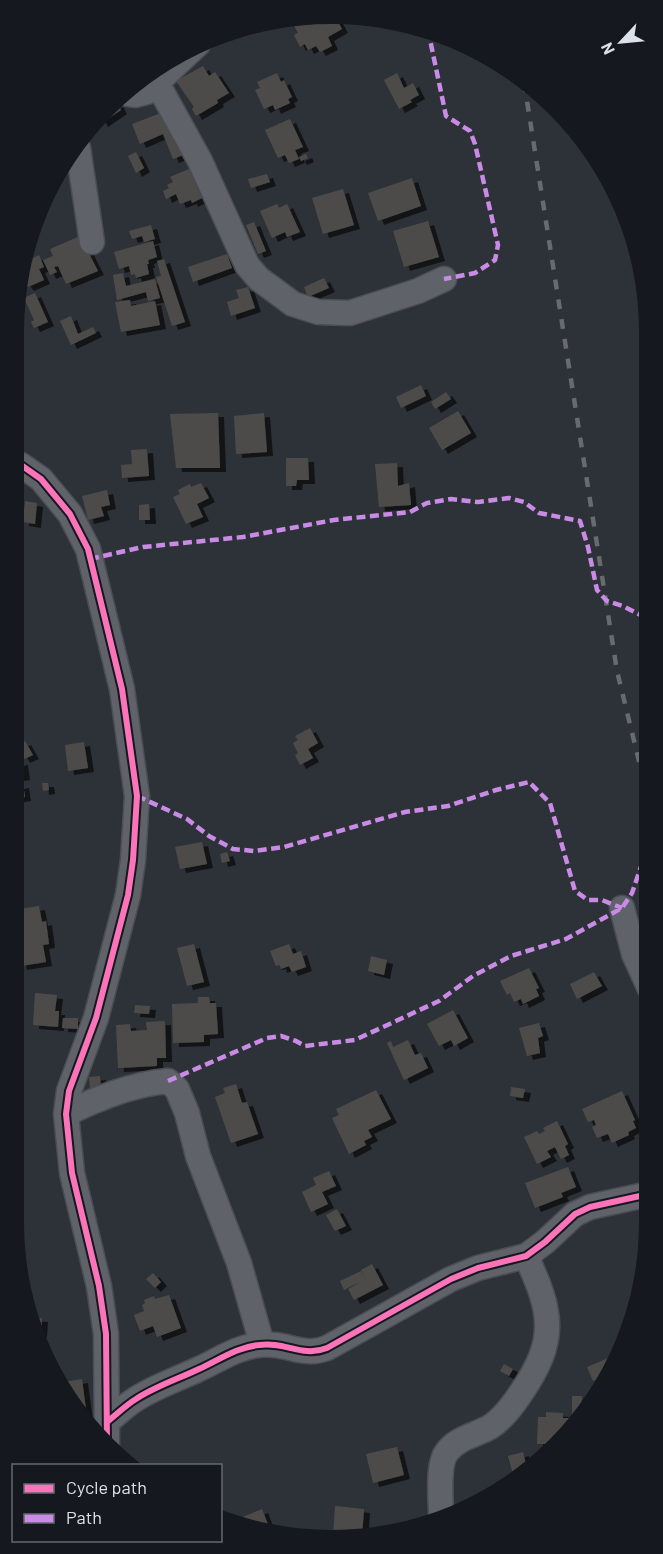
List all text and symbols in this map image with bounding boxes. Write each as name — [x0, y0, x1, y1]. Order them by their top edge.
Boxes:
north arrow — [591, 12, 651, 72]
text: N — [596, 40, 618, 58]
legend — [12, 1464, 222, 1542]
text: Cycle path — [66, 1476, 147, 1498]
text: Path — [66, 1506, 102, 1528]

